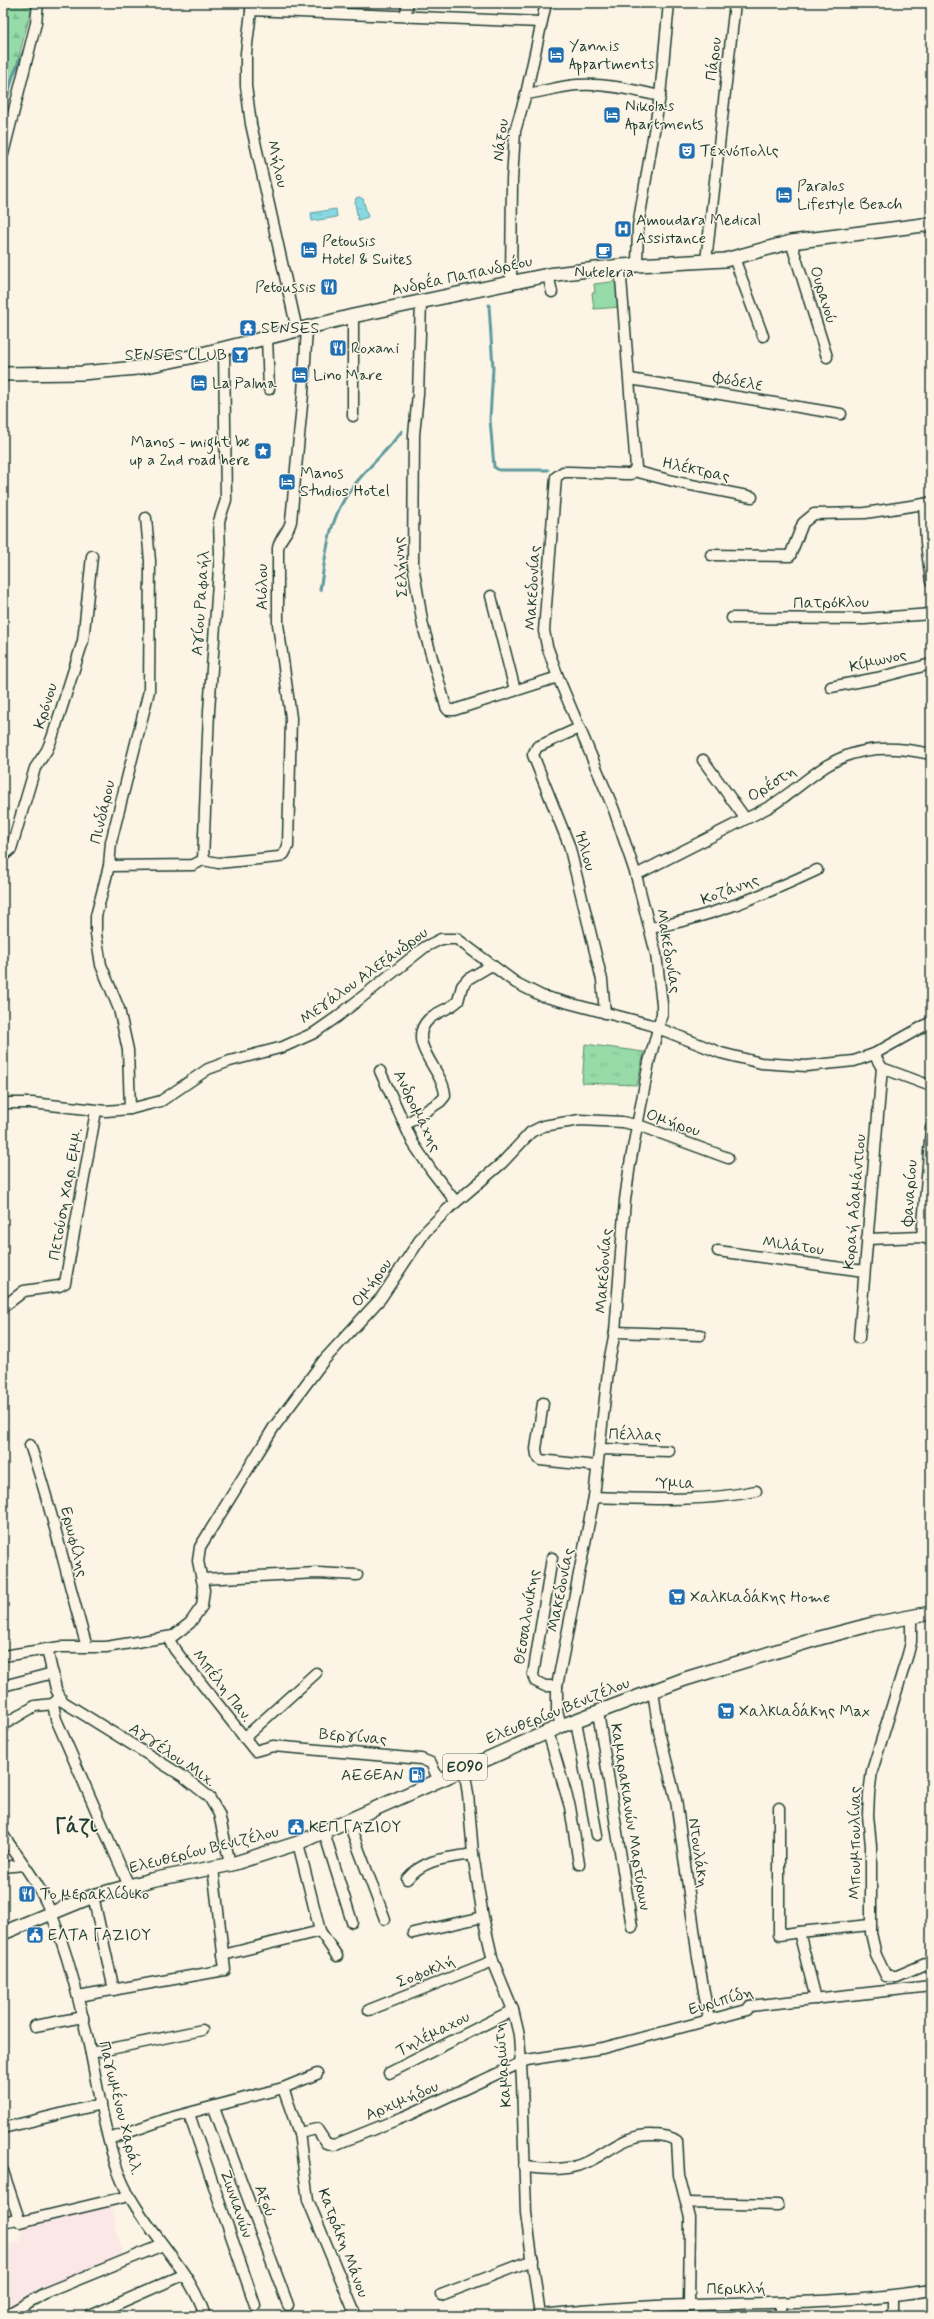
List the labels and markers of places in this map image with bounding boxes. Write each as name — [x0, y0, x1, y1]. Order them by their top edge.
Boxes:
place label: Yannis Appartments — [569, 36, 654, 76]
hotel icon: Yannis Appartments — [546, 45, 566, 65]
place label: Nikolas Apartments — [625, 96, 704, 136]
hotel icon: Nikolas Apartments — [602, 105, 622, 125]
theatre icon: Τεχνόπολις — [677, 141, 697, 161]
place label: Τεχνόπολις — [700, 141, 779, 162]
place label: Paralos Lifestyle Beach — [797, 176, 903, 215]
hotel icon: Paralos Lifestyle Beach — [774, 185, 794, 205]
place label: Amoudara Medical Assistance — [636, 210, 761, 249]
hospital icon: Amoudara Medical Assistance — [613, 219, 633, 239]
place label: Petousis Hotel & Suites — [322, 231, 412, 270]
hotel icon: Petousis Hotel & Suites — [299, 240, 319, 260]
cafe icon: Nuteleria — [594, 241, 614, 261]
place label: Nuteleria — [574, 262, 634, 283]
place label: Petoussis — [255, 277, 316, 298]
restaurant icon: Petoussis — [319, 277, 339, 297]
temple icon: SENSES — [238, 318, 258, 338]
place label: SENSES — [261, 318, 320, 339]
restaurant icon: Roxani — [328, 338, 348, 358]
place label: Roxani — [351, 338, 400, 359]
place label: SENSES CLUB — [125, 345, 227, 366]
bar icon: SENSES CLUB — [230, 345, 250, 365]
hotel icon: Lino Mare — [290, 365, 310, 385]
place label: Lino Mare — [313, 365, 383, 386]
hotel icon: La Palma — [189, 373, 209, 393]
place label: La Palma — [212, 373, 277, 394]
place label: Manos - might be up a 2nd road here — [129, 432, 251, 471]
place icon: Manos - might be up a 2nd road here — [253, 441, 273, 461]
place label: Manos Studios Hotel — [300, 463, 390, 502]
hotel icon: Manos Studios Hotel — [277, 472, 297, 492]
supermarket icon: Χαλκιαδάκης Home — [667, 1587, 687, 1607]
place label: Χαλκιαδάκης Home — [690, 1587, 830, 1608]
supermarket icon: Χαλκιαδάκης Max — [716, 1701, 736, 1721]
place label: Χαλκιαδάκης Max — [739, 1701, 870, 1722]
place label: AEGEAN — [341, 1765, 404, 1786]
fuel station icon: AEGEAN — [407, 1765, 427, 1785]
public building icon: ΚΕΠ ΓΑΖΙΟΥ — [286, 1817, 306, 1837]
place label: ΚΕΠ ΓΑΖΙΟΥ — [309, 1817, 402, 1838]
restaurant icon: Το μερακλίδικο — [17, 1884, 37, 1904]
place label: Το μερακλίδικο — [40, 1884, 149, 1905]
public building icon: ΕΛΤΑ ΓΑΖΙΟΥ — [25, 1925, 45, 1945]
place label: ΕΛΤΑ ΓΑΖΙΟΥ — [48, 1925, 151, 1946]

